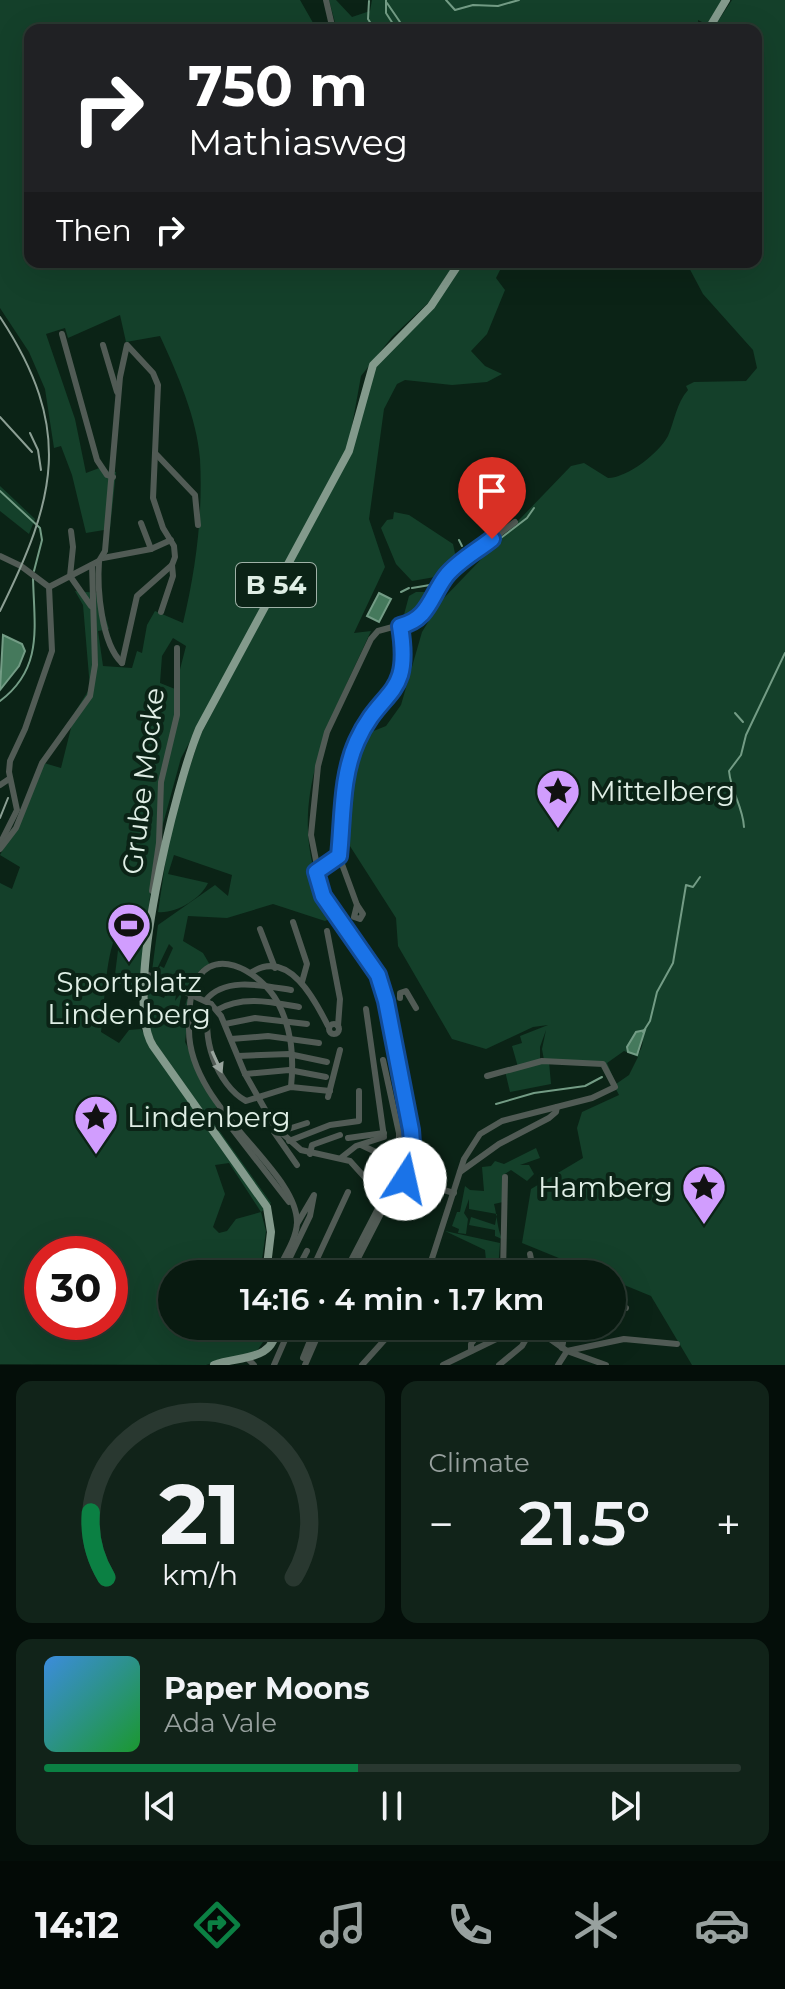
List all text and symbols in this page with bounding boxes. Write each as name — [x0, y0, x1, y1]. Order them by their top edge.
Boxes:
text: 750 m — [188, 52, 368, 120]
icon: right — [56, 56, 160, 160]
text: Mathiasweg — [188, 120, 408, 164]
icon: right — [148, 208, 192, 252]
text: Then — [56, 212, 132, 249]
pin — [458, 457, 526, 539]
icon: arrive — [470, 469, 514, 513]
road number: B 54 — [236, 563, 316, 607]
street label: Grube Mocke — [115, 686, 171, 876]
place icon: Mittelberg — [534, 767, 582, 830]
place label: Mittelberg — [589, 774, 735, 808]
sports icon: Sportplatz Lindenberg — [105, 901, 153, 964]
place label: Sportplatz Lindenberg — [47, 965, 211, 1031]
one-way arrow — [210, 1051, 224, 1074]
place icon: Lindenberg — [72, 1093, 120, 1156]
place label: Lindenberg — [127, 1100, 291, 1134]
position arrow — [363, 1137, 447, 1221]
place icon: Hamberg — [680, 1163, 728, 1226]
place label: Hamberg — [538, 1170, 673, 1204]
speed limit sign: 30 — [24, 1236, 128, 1340]
text: 14:16 · 4 min · 1.7 km — [240, 1281, 544, 1318]
text: Climate — [429, 1447, 530, 1479]
text: 21 — [159, 1463, 241, 1565]
text: 21.5° — [519, 1487, 651, 1560]
text: − — [429, 1497, 454, 1551]
text: + — [716, 1497, 741, 1551]
text: km/h — [162, 1557, 238, 1592]
text: Paper Moons — [164, 1670, 370, 1707]
text: Ada Vale — [164, 1707, 277, 1739]
icon: previous — [138, 1784, 182, 1828]
icon: pause — [370, 1784, 414, 1828]
icon: next — [603, 1784, 647, 1828]
icon: directions — [189, 1897, 245, 1953]
icon: music — [315, 1897, 371, 1953]
icon: phone — [442, 1897, 498, 1953]
icon: climate — [568, 1897, 624, 1953]
icon: car — [694, 1897, 750, 1953]
text: 14:12 — [35, 1903, 119, 1947]

